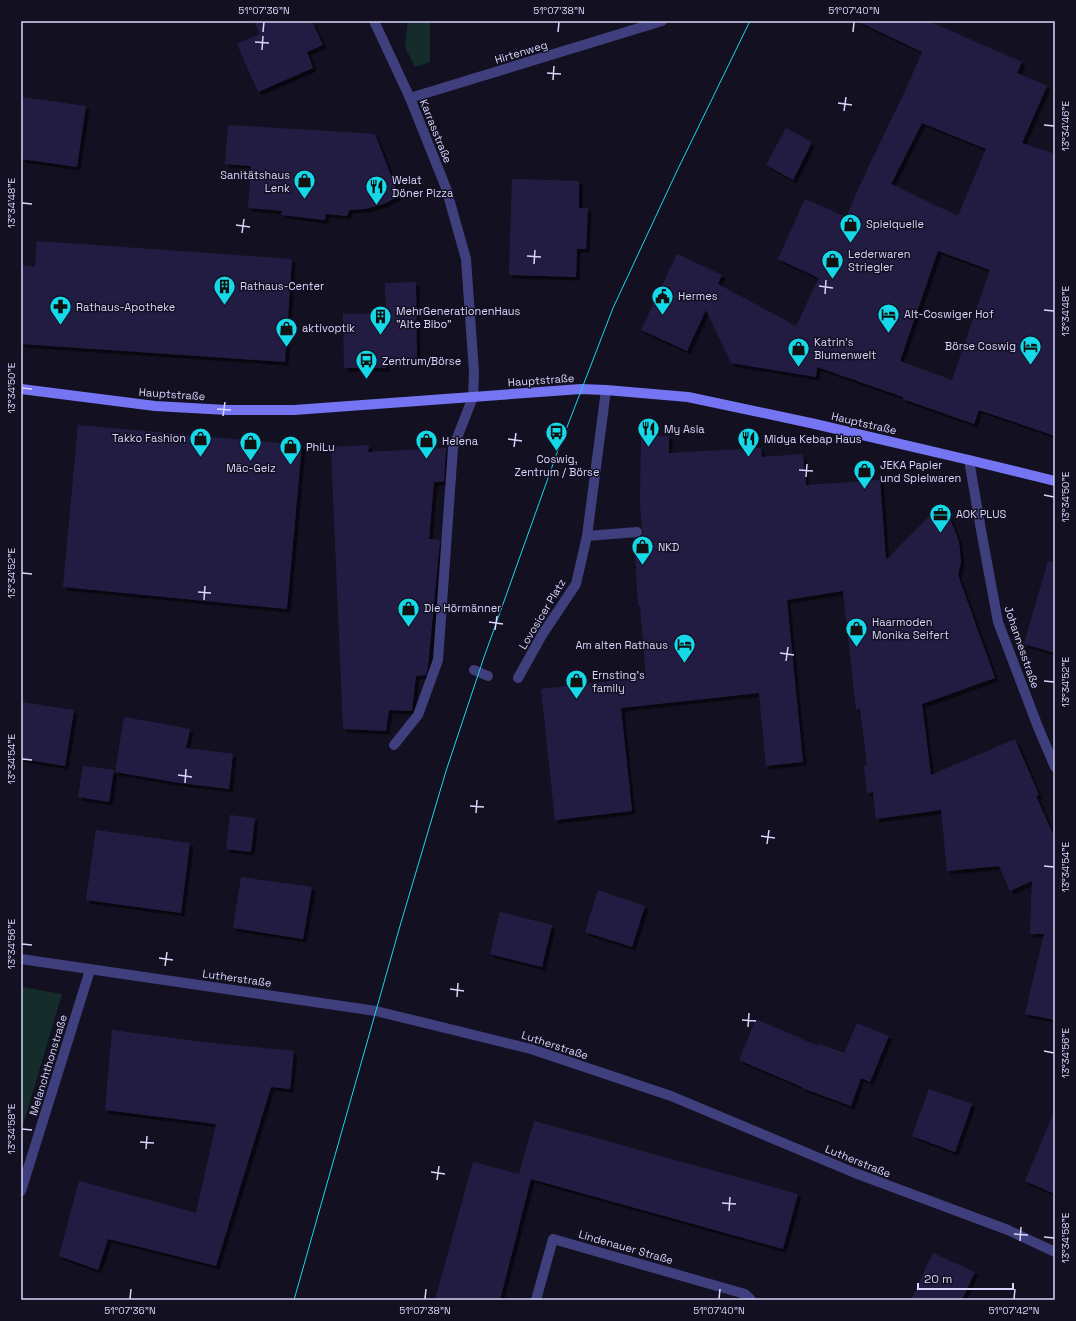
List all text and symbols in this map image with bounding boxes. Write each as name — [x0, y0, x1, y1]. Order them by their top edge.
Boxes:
text: 51°07'36"N — [238, 4, 290, 17]
text: 51°07'38"N — [533, 4, 585, 17]
text: 51°07'40"N — [828, 4, 880, 17]
street label: Hirtenweg — [493, 37, 549, 67]
street label: Karrasstraße — [417, 97, 455, 165]
text: 13°34'46"E — [1059, 100, 1072, 151]
place label: Sanitätshaus Lenk — [220, 168, 290, 195]
shop icon: Sanitätshaus Lenk — [292, 168, 318, 201]
restaurant icon: Welat Döner Pizza — [364, 173, 390, 206]
place label: Welat Döner Pizza — [392, 173, 454, 200]
text: 13°34'48"E — [5, 177, 18, 228]
shop icon: Spielquelle — [837, 211, 863, 244]
place label: Spielquelle — [866, 217, 924, 231]
shop icon: Lederwaren Striegler — [820, 247, 846, 280]
place label: Lederwaren Striegler — [848, 247, 910, 274]
building icon: Rathaus-Center — [212, 273, 238, 306]
place label: Rathaus-Center — [240, 279, 324, 293]
public building icon: Hermes — [650, 283, 676, 316]
text: 13°34'48"E — [1059, 285, 1072, 336]
place label: Hermes — [678, 289, 718, 303]
pharmacy icon: Rathaus-Apotheke — [48, 294, 74, 327]
place label: Rathaus-Apotheke — [76, 300, 175, 314]
hotel icon: Alt-Coswiger Hof — [875, 301, 901, 334]
building icon: MehrGenerationenHaus "Alte Bibo" — [367, 304, 393, 337]
place label: MehrGenerationenHaus "Alte Bibo" — [396, 304, 521, 331]
place label: Alt-Coswiger Hof — [904, 307, 994, 321]
shop icon: aktivoptik — [273, 315, 299, 348]
place label: aktivoptik — [302, 321, 355, 335]
hotel icon: Börse Coswig — [1018, 333, 1044, 366]
shop icon: Katrin's Blumenwelt — [785, 335, 811, 368]
place label: Katrin's Blumenwelt — [814, 335, 876, 362]
place label: Börse Coswig — [945, 339, 1016, 353]
bus stop icon: Zentrum/Börse — [353, 348, 379, 381]
place label: Zentrum/Börse — [382, 354, 461, 368]
text: 13°34'50"E — [5, 362, 18, 413]
street label: Hauptstraße — [507, 371, 575, 389]
street label: Hauptstraße — [138, 385, 206, 403]
street label: Hauptstraße — [830, 409, 898, 437]
restaurant icon: My Asia — [636, 416, 662, 449]
bus stop icon: Coswig, Zentrum / Börse — [544, 420, 570, 453]
place label: My Asia — [664, 422, 705, 436]
shop icon: Takko Fashion — [188, 425, 214, 458]
restaurant icon: Midya Kebap Haus — [735, 426, 761, 459]
shop icon: Helena — [413, 428, 439, 461]
shop icon: Mäc-Geiz — [238, 429, 264, 462]
place label: Takko Fashion — [112, 431, 186, 445]
place label: Midya Kebap Haus — [764, 432, 862, 446]
shop icon: PhiLu — [277, 434, 303, 467]
place label: Helena — [442, 434, 479, 448]
place label: PhiLu — [306, 440, 335, 454]
place label: Coswig, Zentrum / Börse — [515, 452, 599, 479]
shop icon: JEKA Papier und Spielwaren — [852, 458, 878, 491]
place label: JEKA Papier und Spielwaren — [880, 458, 961, 485]
place label: Mäc-Geiz — [226, 461, 276, 475]
text: 13°34'50"E — [1059, 471, 1072, 522]
office icon: AOK PLUS — [927, 501, 953, 534]
place label: AOK PLUS — [956, 507, 1006, 521]
shop icon: NKD — [630, 534, 656, 567]
place label: NKD — [658, 540, 679, 554]
text: 13°34'52"E — [5, 547, 18, 598]
street label: Lovosicer Platz — [515, 576, 569, 652]
shop icon: Die Hörmänner — [395, 595, 421, 628]
place label: Die Hörmänner — [424, 601, 501, 615]
street label: Johannesstraße — [1001, 604, 1043, 690]
shop icon: Haarmoden Monika Seifert — [843, 615, 869, 648]
place label: Haarmoden Monika Seifert — [872, 615, 949, 642]
hotel icon: Am alten Rathaus — [671, 632, 697, 665]
place label: Am alten Rathaus — [575, 638, 668, 652]
text: 13°34'52"E — [1059, 656, 1072, 707]
shop icon: Ernsting's family — [564, 668, 590, 701]
place label: Ernsting's family — [592, 668, 645, 695]
text: 13°34'54"E — [5, 734, 18, 784]
text: 13°34'54"E — [1059, 842, 1072, 892]
text: 13°34'56"E — [5, 918, 18, 969]
street label: Lutherstraße — [202, 966, 272, 990]
street label: Melanchthonstraße — [26, 1013, 70, 1117]
text: 13°34'56"E — [1059, 1027, 1072, 1078]
street label: Lutherstraße — [520, 1028, 590, 1062]
text: 13°34'58"E — [5, 1103, 18, 1154]
street label: Lutherstraße — [823, 1141, 893, 1181]
text: 13°34'58"E — [1059, 1212, 1072, 1263]
street label: Lindenauer Straße — [577, 1227, 675, 1267]
scale bar — [918, 1265, 1013, 1291]
text: 20 m — [924, 1271, 952, 1287]
text: 51°07'36"N — [104, 1304, 156, 1317]
text: 51°07'38"N — [399, 1304, 451, 1317]
text: 51°07'40"N — [693, 1304, 745, 1317]
text: 51°07'42"N — [989, 1304, 1039, 1317]

